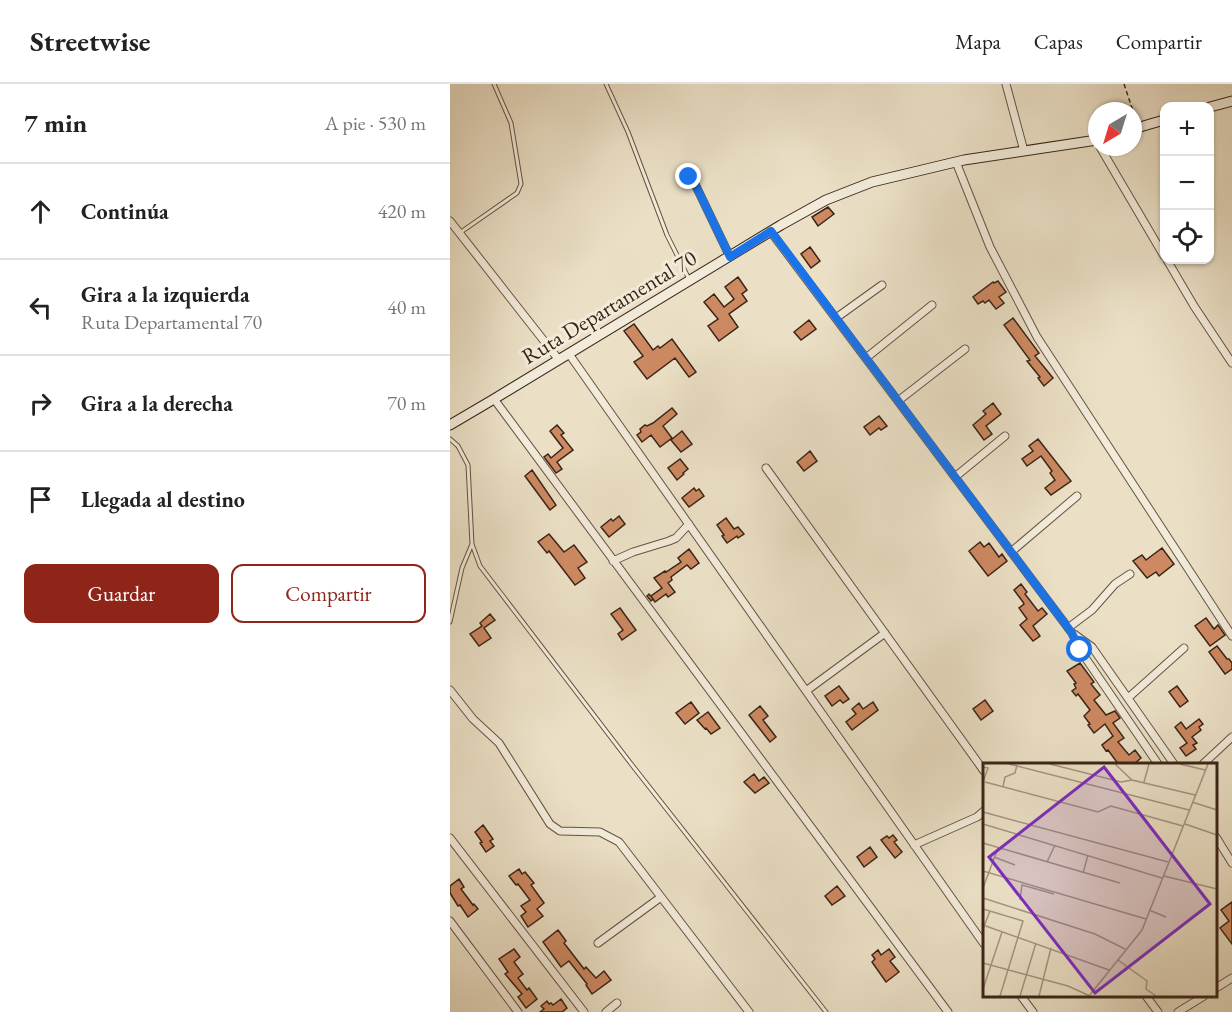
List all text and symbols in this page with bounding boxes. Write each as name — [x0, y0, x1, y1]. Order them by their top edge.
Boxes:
text: Streetwise — [30, 23, 150, 59]
text: Mapa — [955, 28, 1001, 55]
text: Capas — [1034, 28, 1083, 55]
text: Compartir — [1116, 28, 1202, 55]
north arrow — [1088, 102, 1142, 156]
map controls — [1160, 102, 1214, 264]
button: + — [1160, 102, 1214, 156]
text: 7 min — [24, 106, 87, 140]
text: A pie · 530 m — [325, 110, 426, 136]
button: − — [1160, 156, 1214, 210]
route end — [675, 163, 701, 189]
icon: ahead — [24, 195, 57, 228]
text: Continúa — [81, 197, 169, 226]
text: 420 m — [378, 198, 426, 224]
button: locate — [1160, 210, 1214, 264]
street label: Ruta Departamental 70 — [516, 243, 702, 371]
text: Gira a la izquierda — [81, 280, 250, 309]
icon: left — [24, 291, 57, 324]
text: 40 m — [387, 294, 426, 320]
text: Ruta Departamental 70 — [81, 309, 262, 335]
icon: right — [24, 387, 57, 420]
text: Gira a la derecha — [81, 389, 233, 418]
text: 70 m — [387, 390, 426, 416]
icon: arrive — [24, 483, 57, 516]
text: Llegada al destino — [81, 485, 245, 514]
button: Guardar — [24, 564, 219, 623]
button: Compartir — [231, 564, 426, 623]
route start — [1066, 636, 1092, 662]
inset map — [983, 763, 1217, 997]

